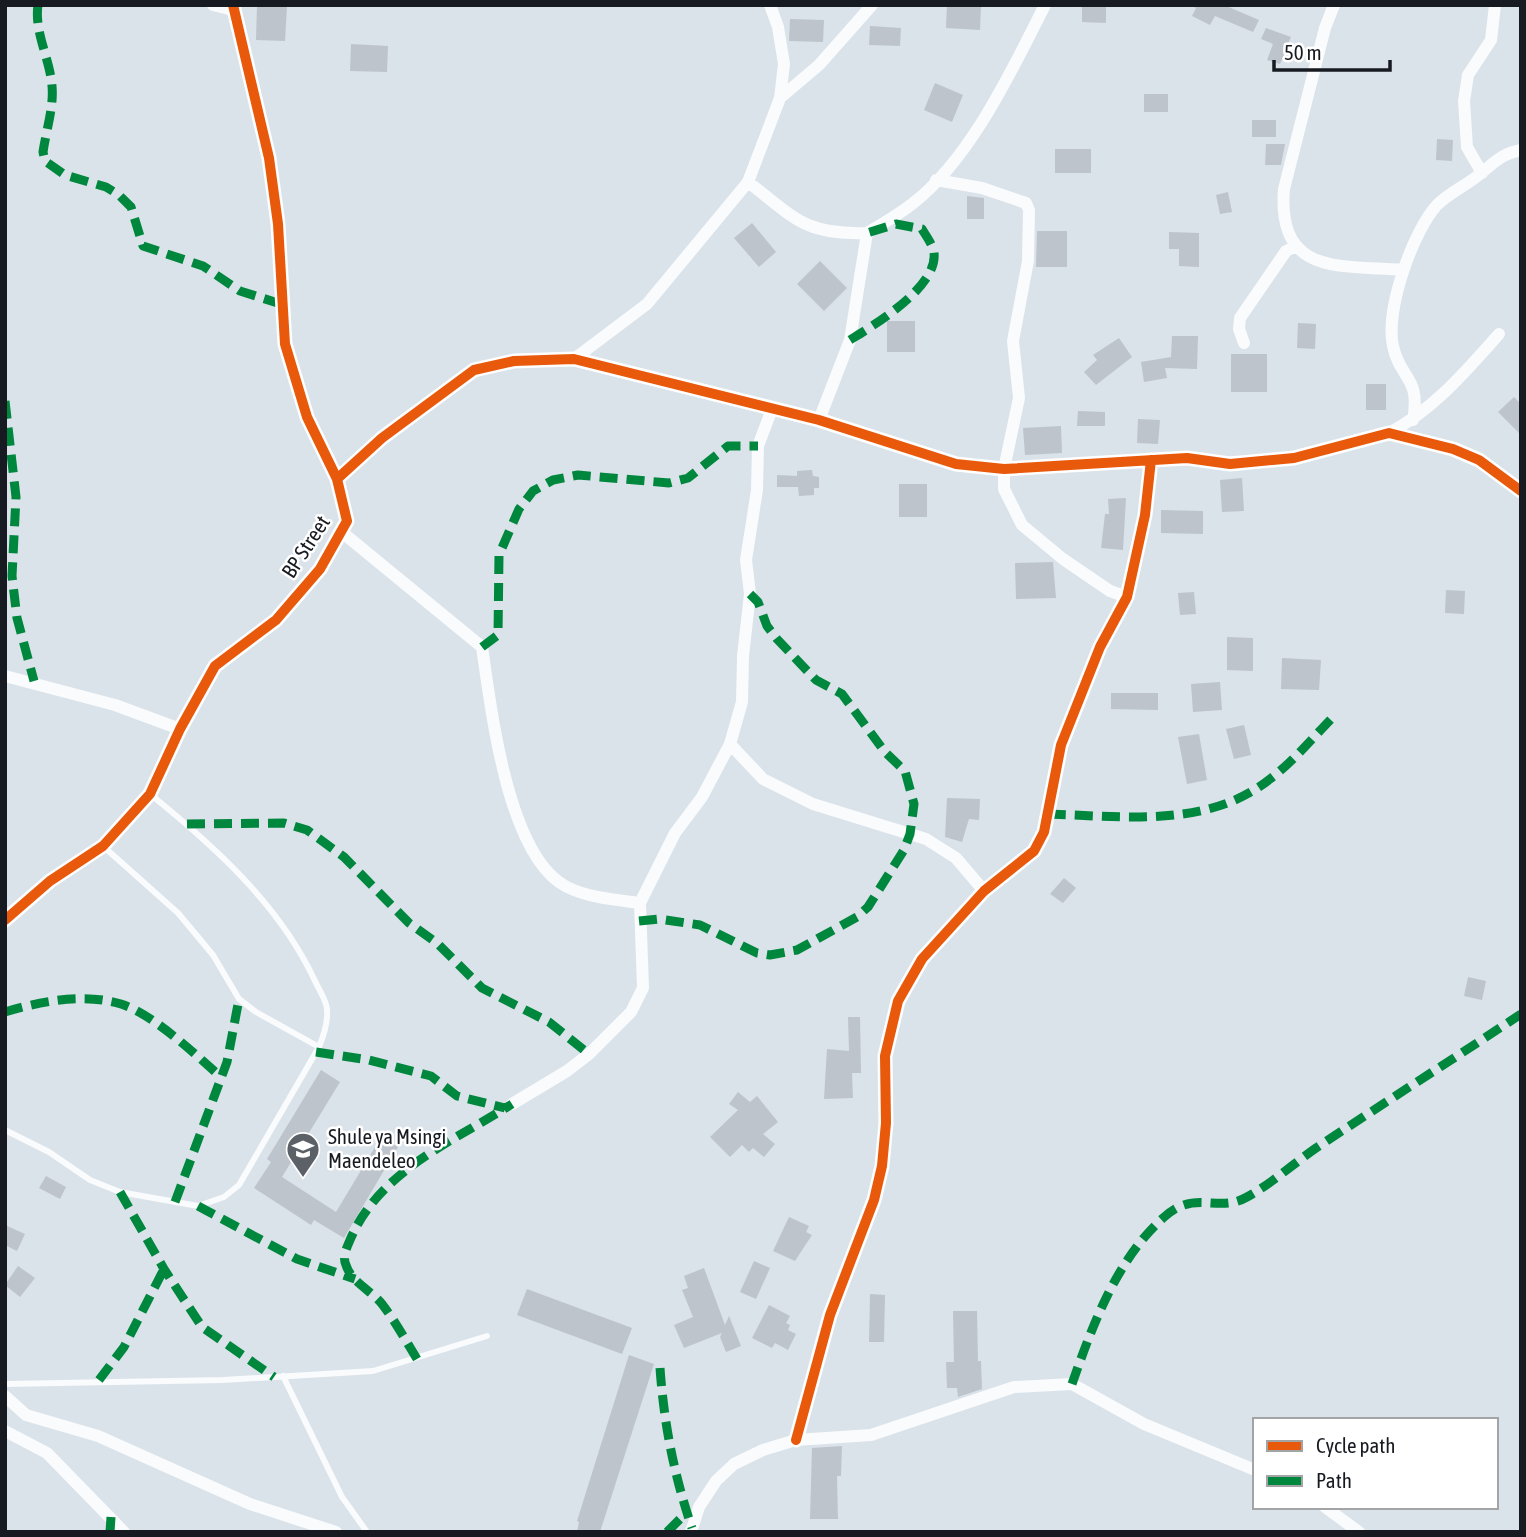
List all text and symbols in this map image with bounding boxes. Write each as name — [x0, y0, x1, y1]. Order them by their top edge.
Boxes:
scale bar — [1274, 28, 1390, 72]
text: 50 m — [1284, 40, 1322, 64]
street label: BP Street — [276, 511, 334, 582]
place label: Shule ya Msingi Maendeleo — [328, 1124, 446, 1172]
school or university icon: Shule ya Msingi Maendeleo — [284, 1130, 322, 1179]
legend — [1253, 1418, 1498, 1509]
text: Cycle path — [1316, 1433, 1395, 1457]
text: Path — [1316, 1468, 1352, 1492]

